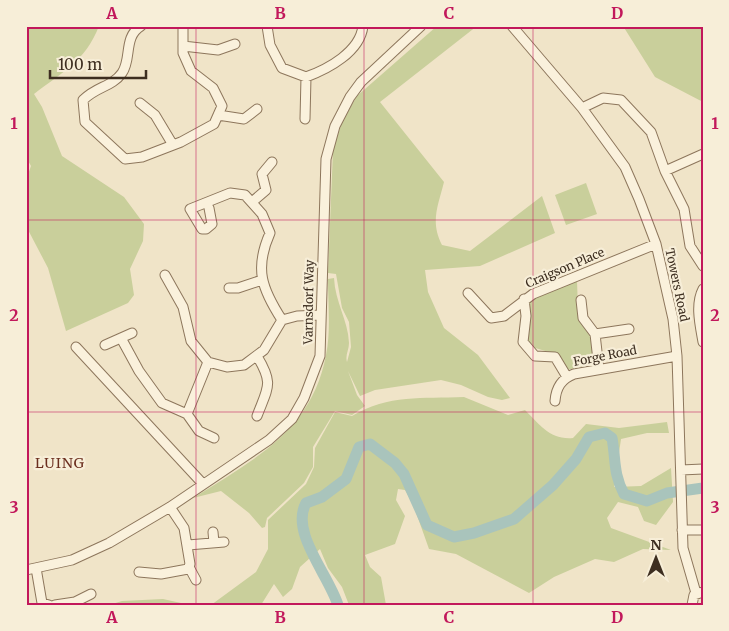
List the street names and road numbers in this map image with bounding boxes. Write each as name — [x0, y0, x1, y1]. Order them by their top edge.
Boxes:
street label: Craigson Place — [523, 244, 606, 291]
street label: Towers Road — [662, 247, 693, 323]
street label: Varnsdorf Way — [300, 259, 317, 346]
street label: Forge Road — [572, 342, 638, 369]

